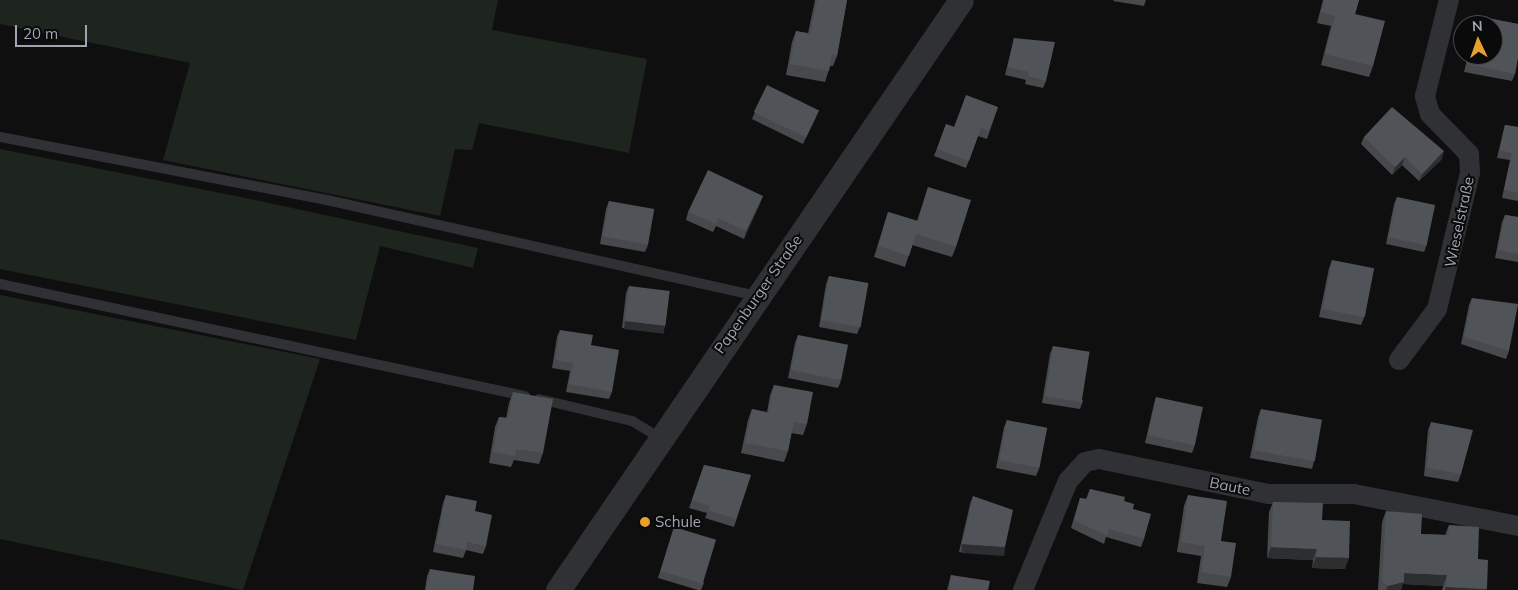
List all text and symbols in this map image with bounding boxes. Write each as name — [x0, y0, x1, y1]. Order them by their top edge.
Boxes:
scale bar — [18, 15, 90, 47]
north arrow — [1453, 15, 1503, 65]
text: N — [1472, 17, 1483, 35]
text: 20 m — [23, 24, 58, 43]
street label: Wieselstraße — [1441, 175, 1477, 269]
street label: Papenburger Straße — [710, 231, 806, 357]
street label: Baute — [1208, 473, 1252, 499]
place label: Schule — [655, 513, 701, 531]
marker: Schule — [639, 516, 651, 528]

